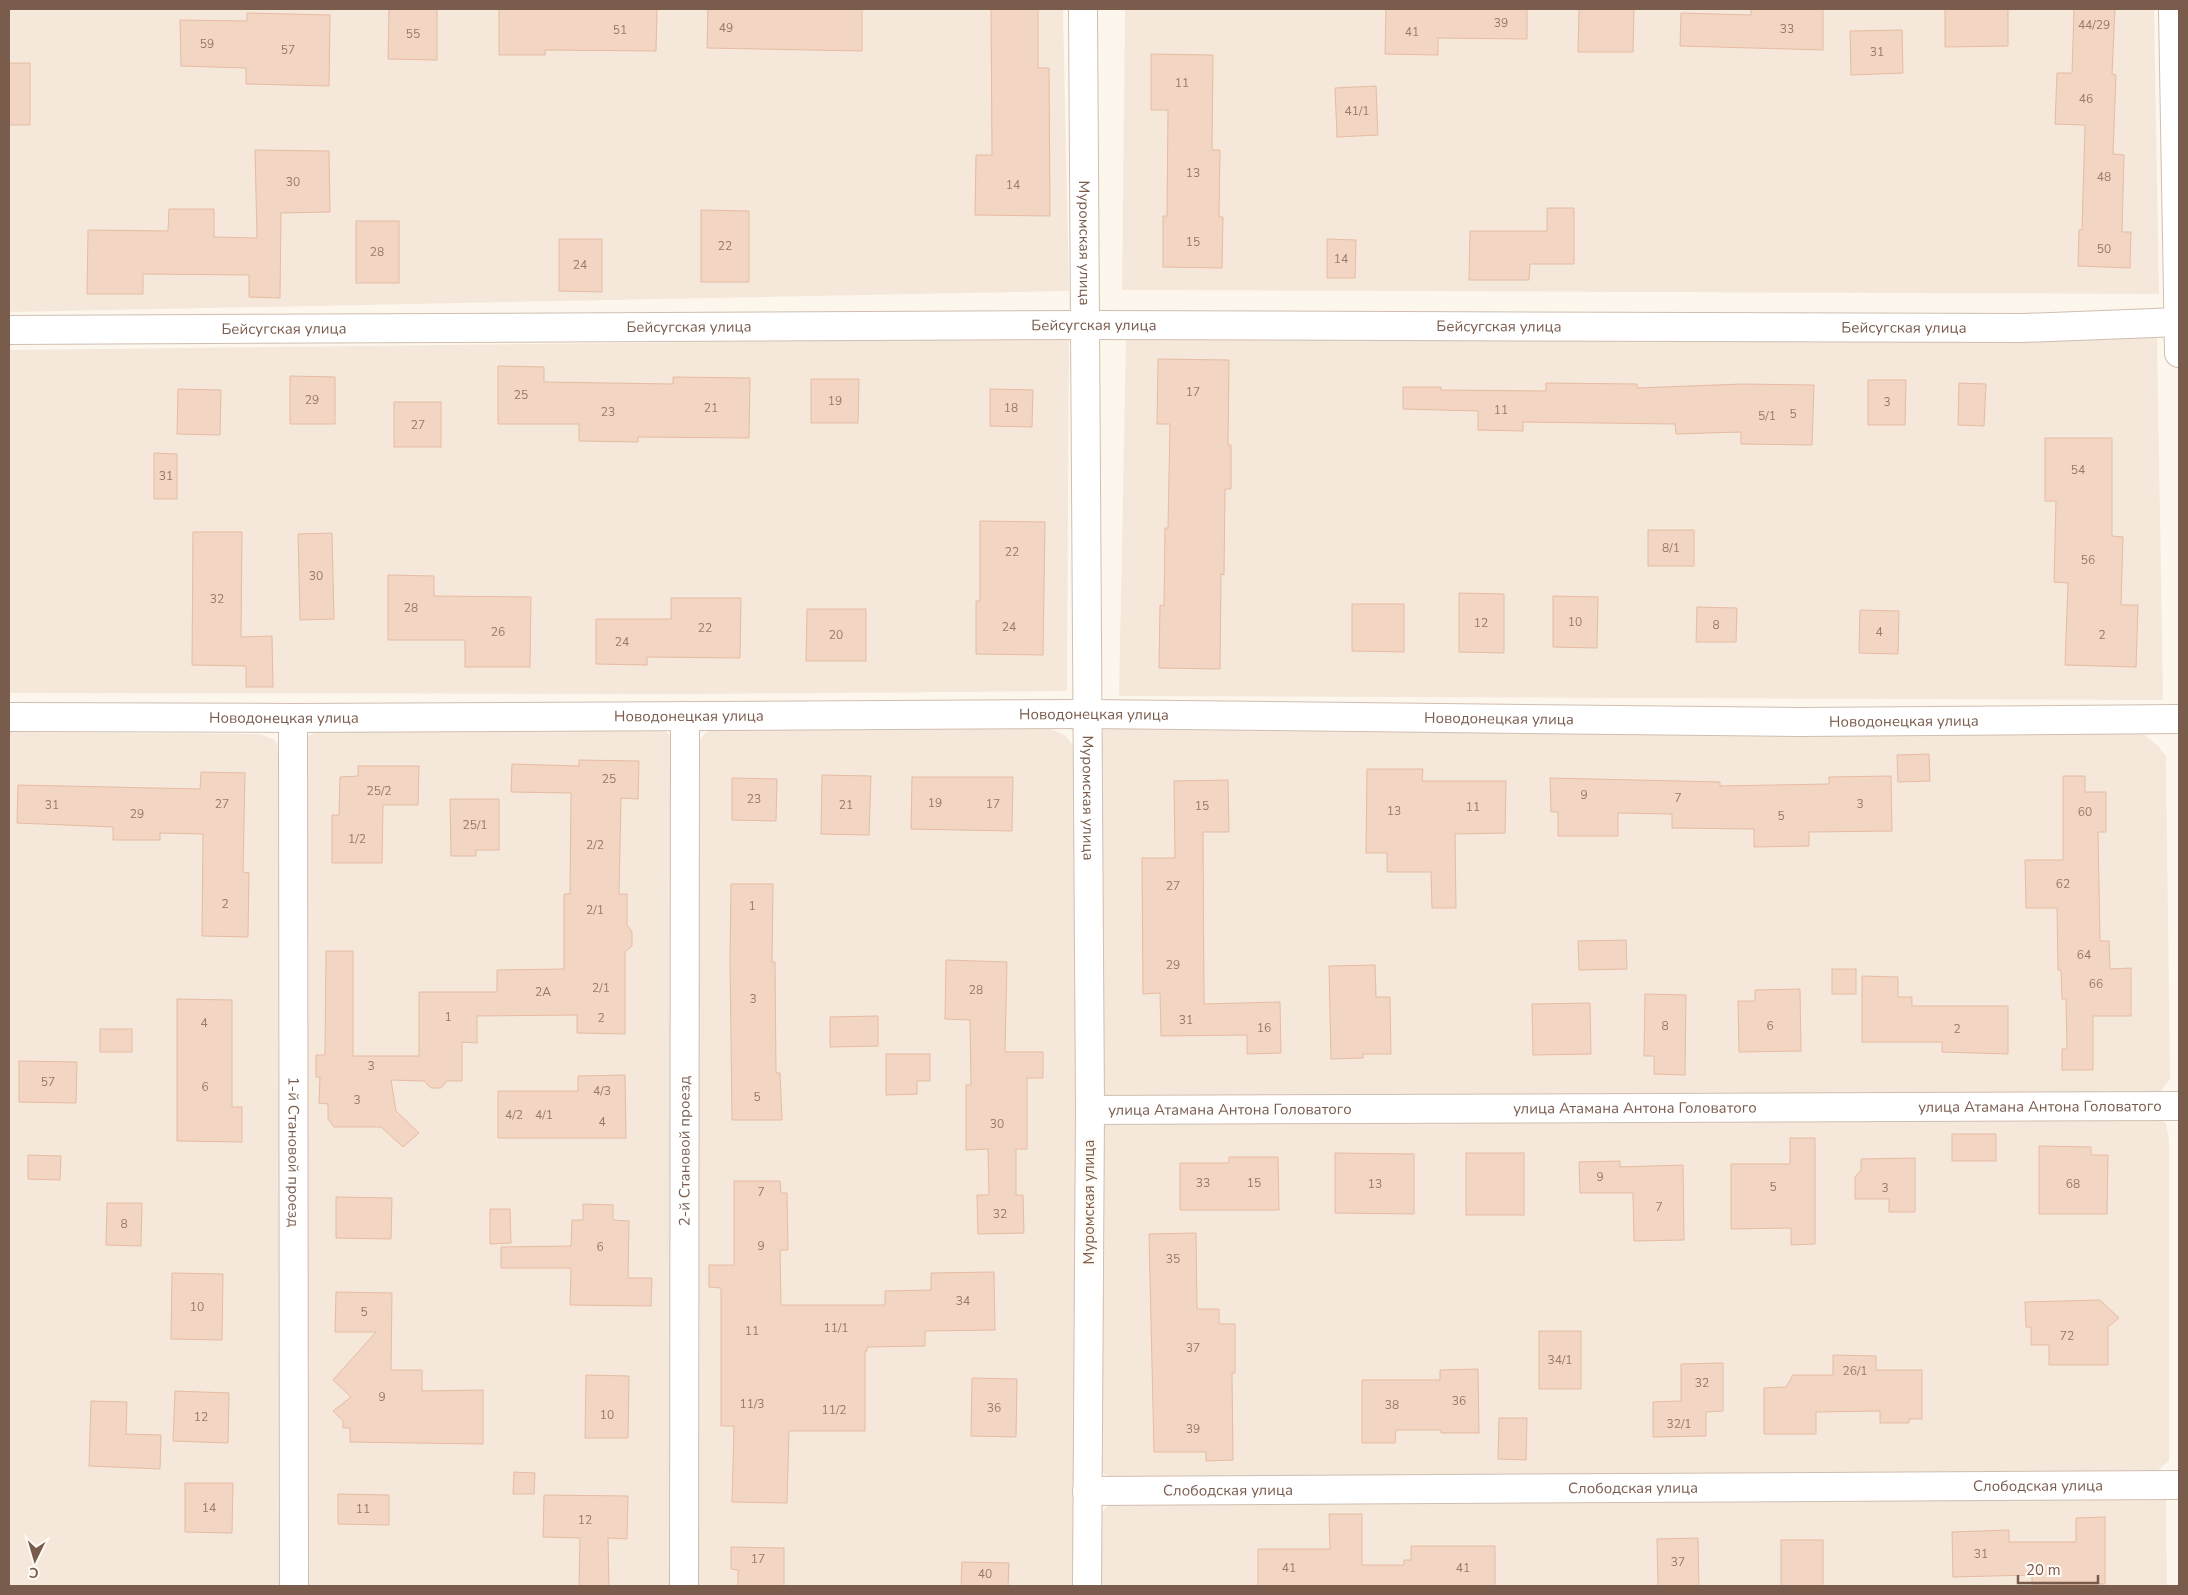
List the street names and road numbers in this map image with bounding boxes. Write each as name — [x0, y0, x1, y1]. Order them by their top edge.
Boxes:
street label: Муромская улица — [1074, 180, 1095, 306]
street label: Бейсугская улица — [1031, 315, 1157, 335]
street label: Бейсугская улица — [1436, 316, 1562, 337]
street label: Бейсугская улица — [626, 317, 752, 337]
street label: Бейсугская улица — [1841, 317, 1967, 338]
street label: Бейсугская улица — [221, 318, 347, 339]
street label: Новодонецкая улица — [1019, 704, 1169, 725]
street label: Новодонецкая улица — [614, 706, 764, 726]
street label: Новодонецкая улица — [209, 708, 359, 728]
street label: Новодонецкая улица — [1424, 708, 1574, 729]
street label: Новодонецкая улица — [1829, 711, 1979, 732]
street label: Муромская улица — [1078, 735, 1098, 861]
street label: 2-й Становой проезд — [674, 1076, 695, 1226]
street label: 1-й Становой проезд — [283, 1077, 304, 1227]
street label: улица Атамана Антона Головатого — [1918, 1096, 2162, 1117]
street label: улица Атамана Антона Головатого — [1513, 1098, 1757, 1118]
street label: улица Атамана Антона Головатого — [1108, 1099, 1352, 1120]
street label: Муромская улица — [1079, 1140, 1099, 1264]
street label: Слободская улица — [1973, 1475, 2103, 1496]
street label: Слободская улица — [1568, 1478, 1698, 1498]
street label: Слободская улица — [1163, 1480, 1293, 1501]

